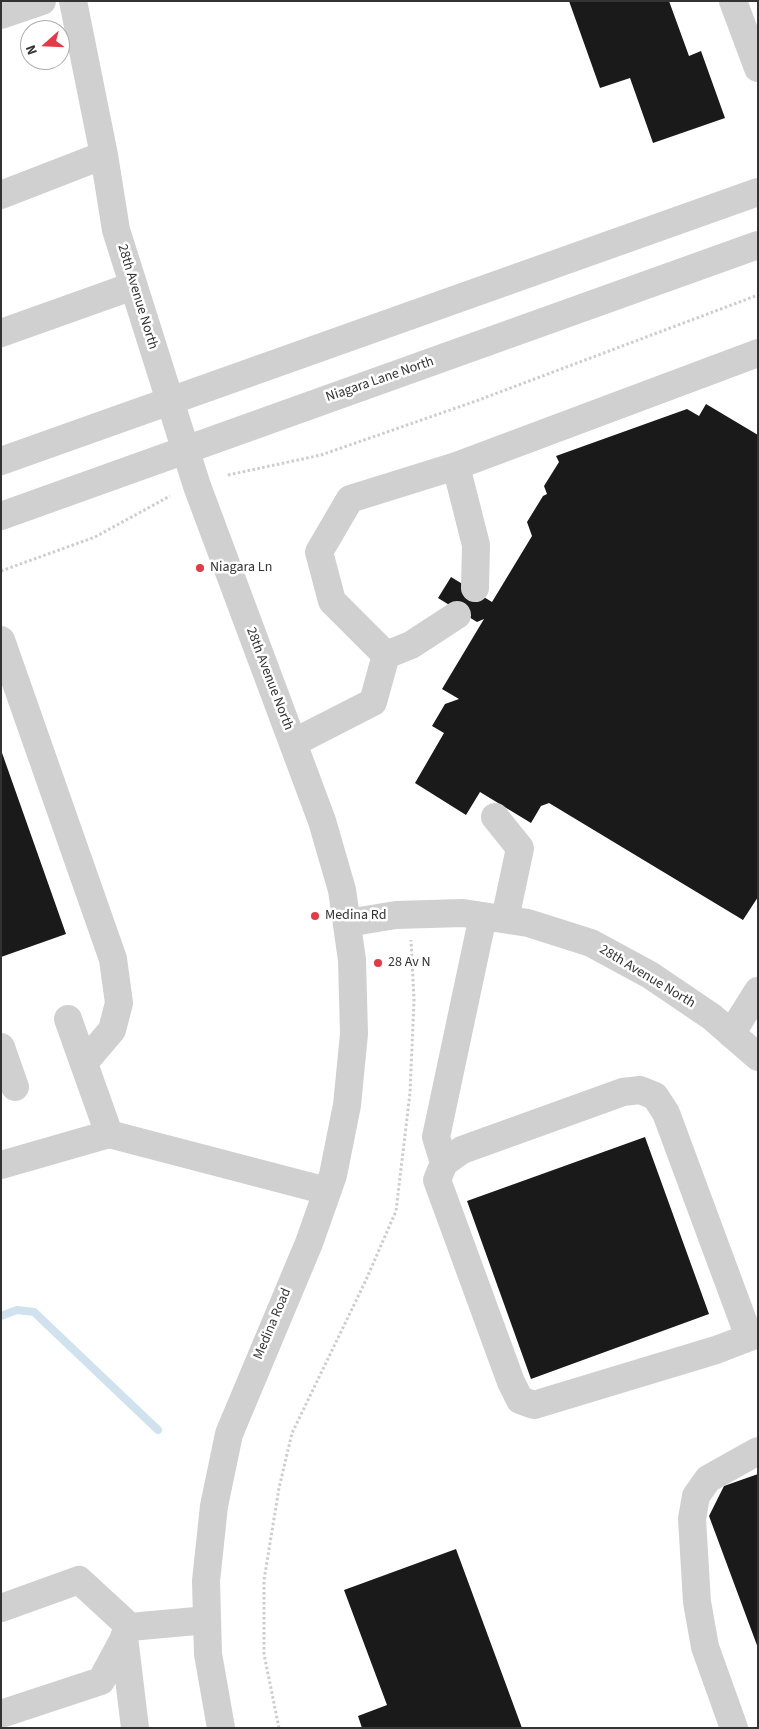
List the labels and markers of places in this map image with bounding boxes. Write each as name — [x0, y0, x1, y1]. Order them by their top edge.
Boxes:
place label: Niagara Ln — [210, 560, 272, 576]
marker: Niagara Ln — [194, 562, 206, 574]
place label: Medina Rd — [325, 908, 386, 924]
marker: Medina Rd — [309, 910, 321, 922]
place label: 28 Av N — [388, 955, 431, 971]
marker: 28 Av N — [372, 957, 384, 969]

